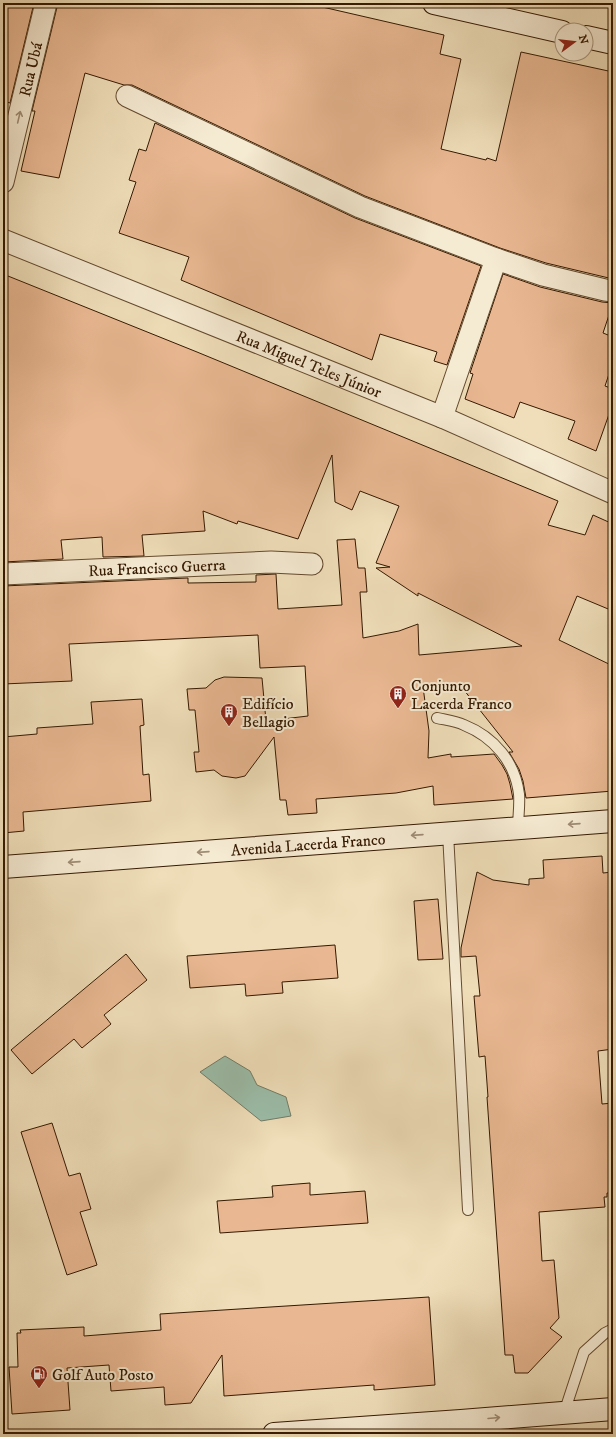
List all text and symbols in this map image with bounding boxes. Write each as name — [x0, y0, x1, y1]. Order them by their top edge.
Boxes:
north arrow — [554, 22, 594, 62]
text: N — [575, 33, 591, 46]
street label: Rua Ubá — [15, 40, 47, 99]
one-way arrow — [15, 110, 23, 123]
street label: Rua Miguel Teles Júnior — [233, 326, 384, 403]
street label: Rua Francisco Guerra — [88, 555, 226, 581]
place label: Conjunto Lacerda Franco — [411, 676, 512, 714]
building icon: Conjunto Lacerda Franco — [388, 684, 408, 709]
place label: Edifício Bellagio — [242, 694, 295, 732]
building icon: Edifício Bellagio — [219, 702, 239, 727]
one-way arrow — [568, 820, 581, 827]
street label: Avenida Lacerda Franco — [230, 829, 386, 861]
one-way arrow — [411, 832, 424, 839]
one-way arrow — [197, 848, 210, 855]
one-way arrow — [68, 858, 81, 865]
fuel station icon: Golf Auto Posto — [29, 1364, 49, 1389]
place label: Golf Auto Posto — [52, 1365, 154, 1385]
one-way arrow — [487, 1415, 500, 1422]

